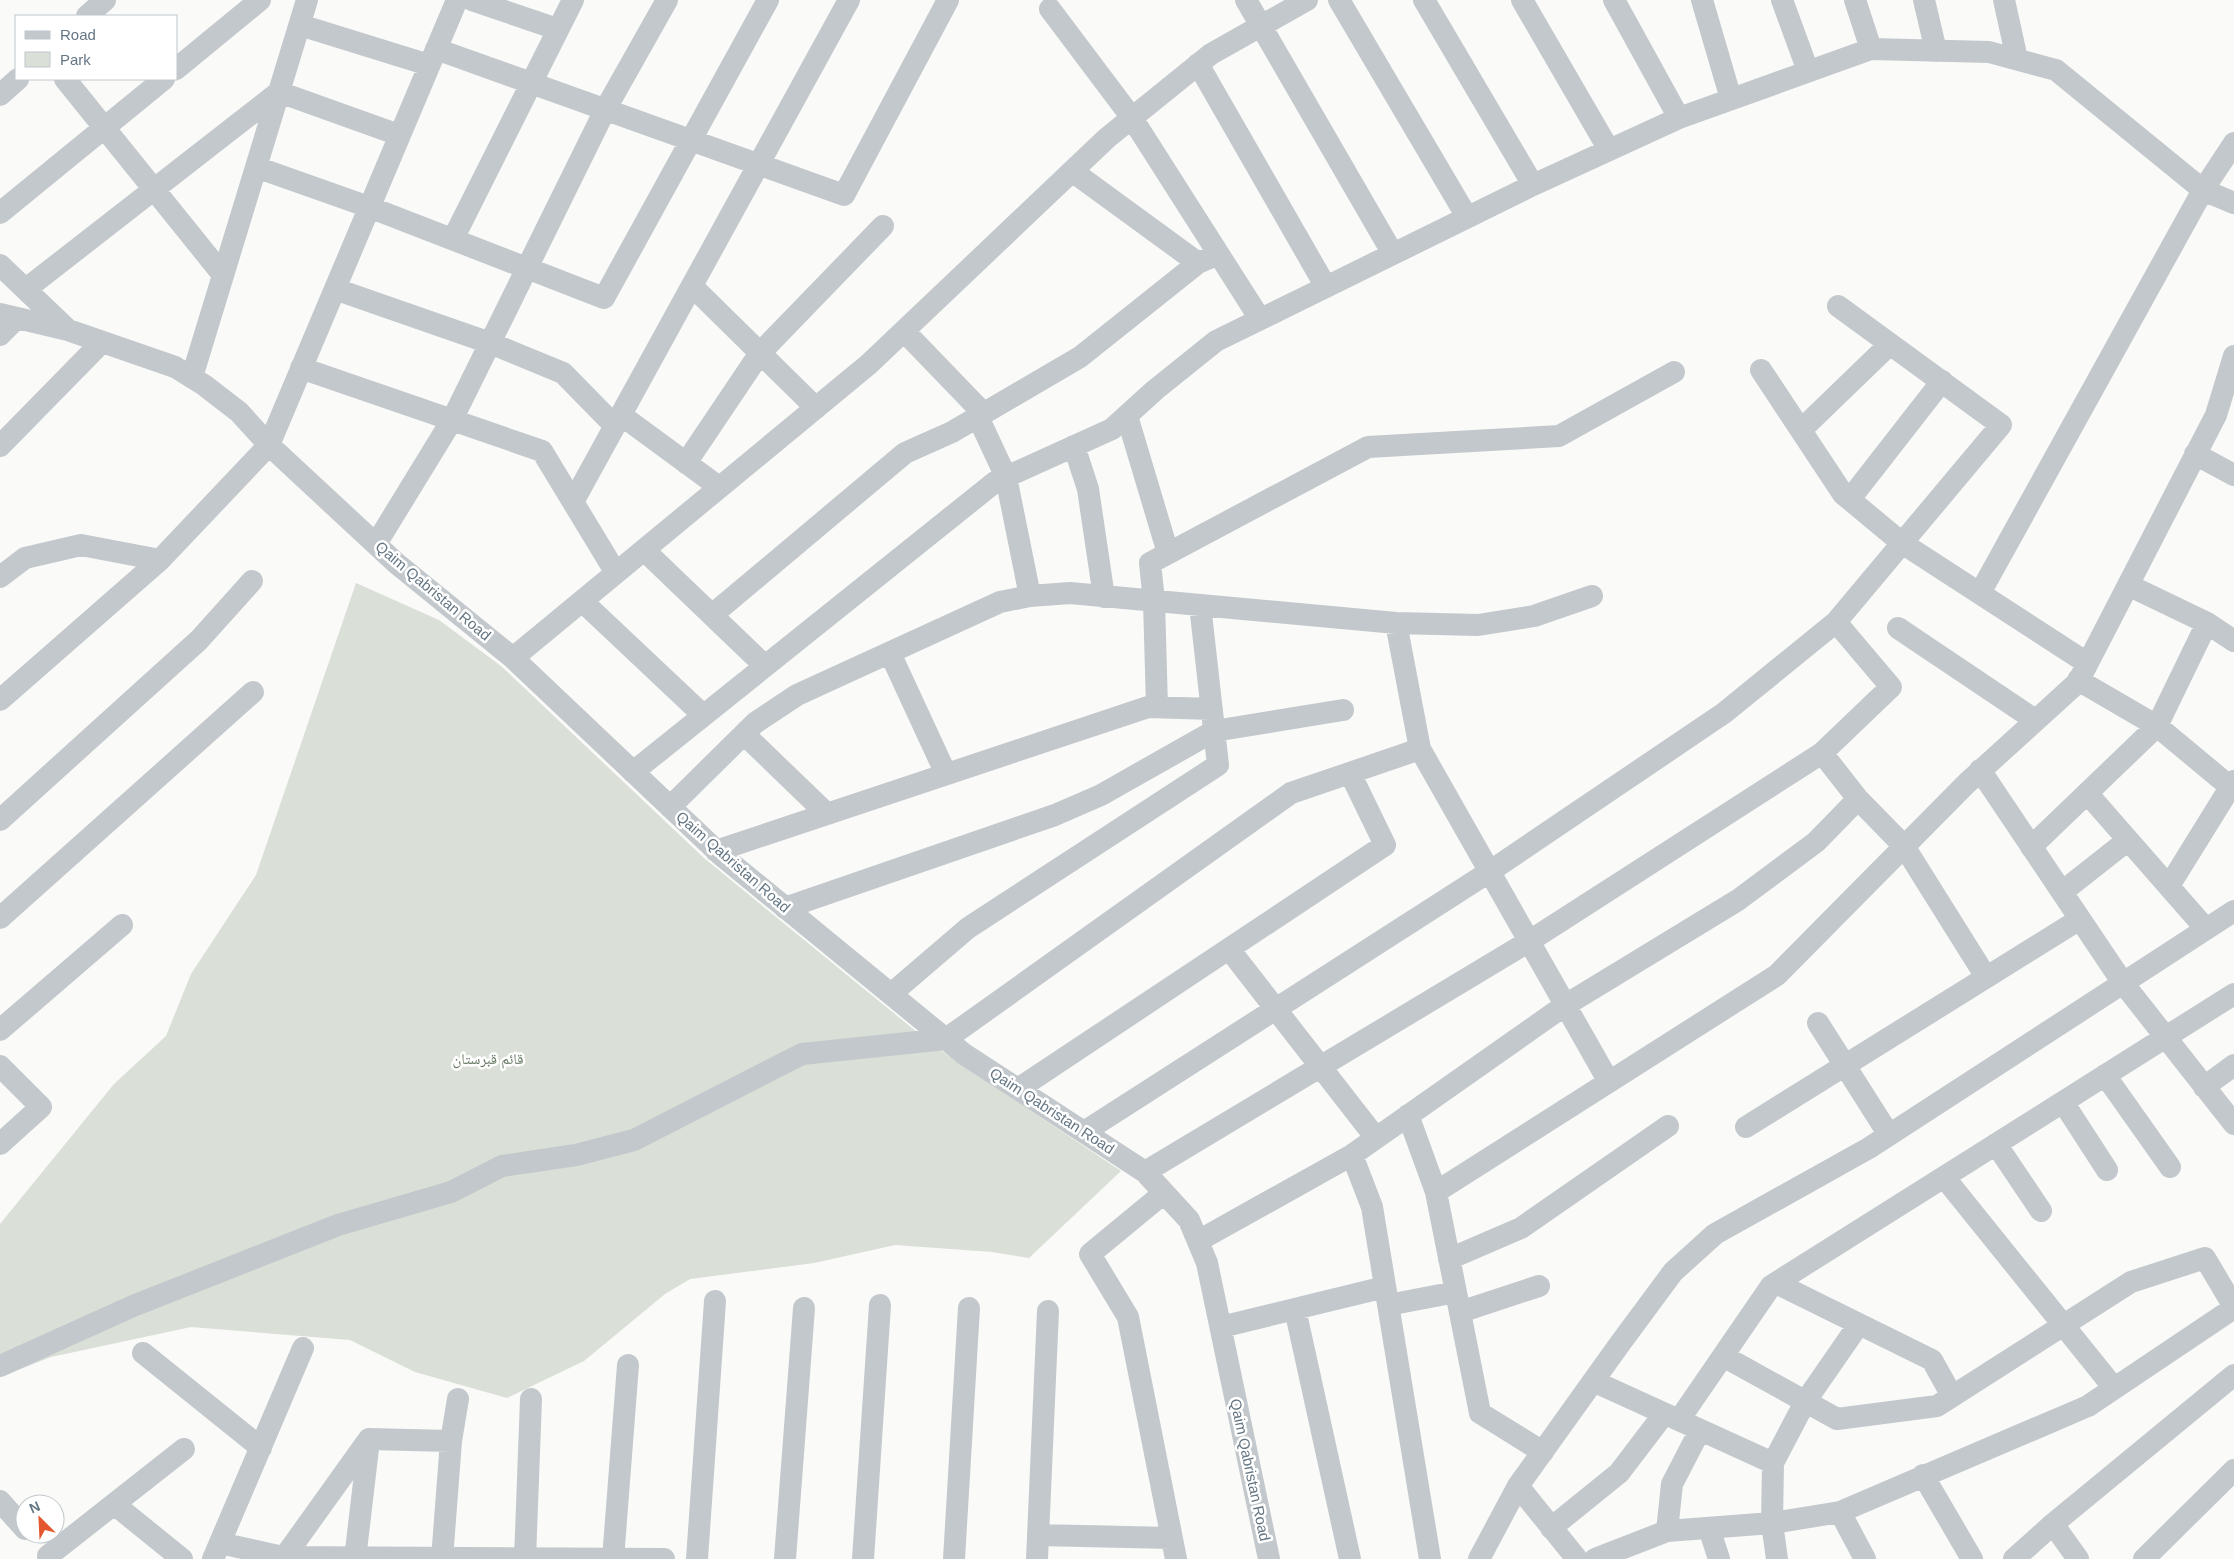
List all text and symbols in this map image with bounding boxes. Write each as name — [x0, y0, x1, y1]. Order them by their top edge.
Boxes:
legend — [15, 15, 178, 80]
text: Road — [60, 26, 96, 43]
text: Park — [60, 51, 91, 68]
street label: Qaim Qabristan Road — [372, 537, 494, 644]
street label: Qaim Qabristan Road — [673, 808, 794, 916]
park label: قائم قبرستان — [453, 1050, 523, 1069]
street label: Qaim Qabristan Road — [987, 1064, 1118, 1157]
street label: Qaim Qabristan Road — [1227, 1397, 1274, 1543]
north arrow — [15, 1494, 65, 1544]
text: N — [27, 1498, 43, 1516]

